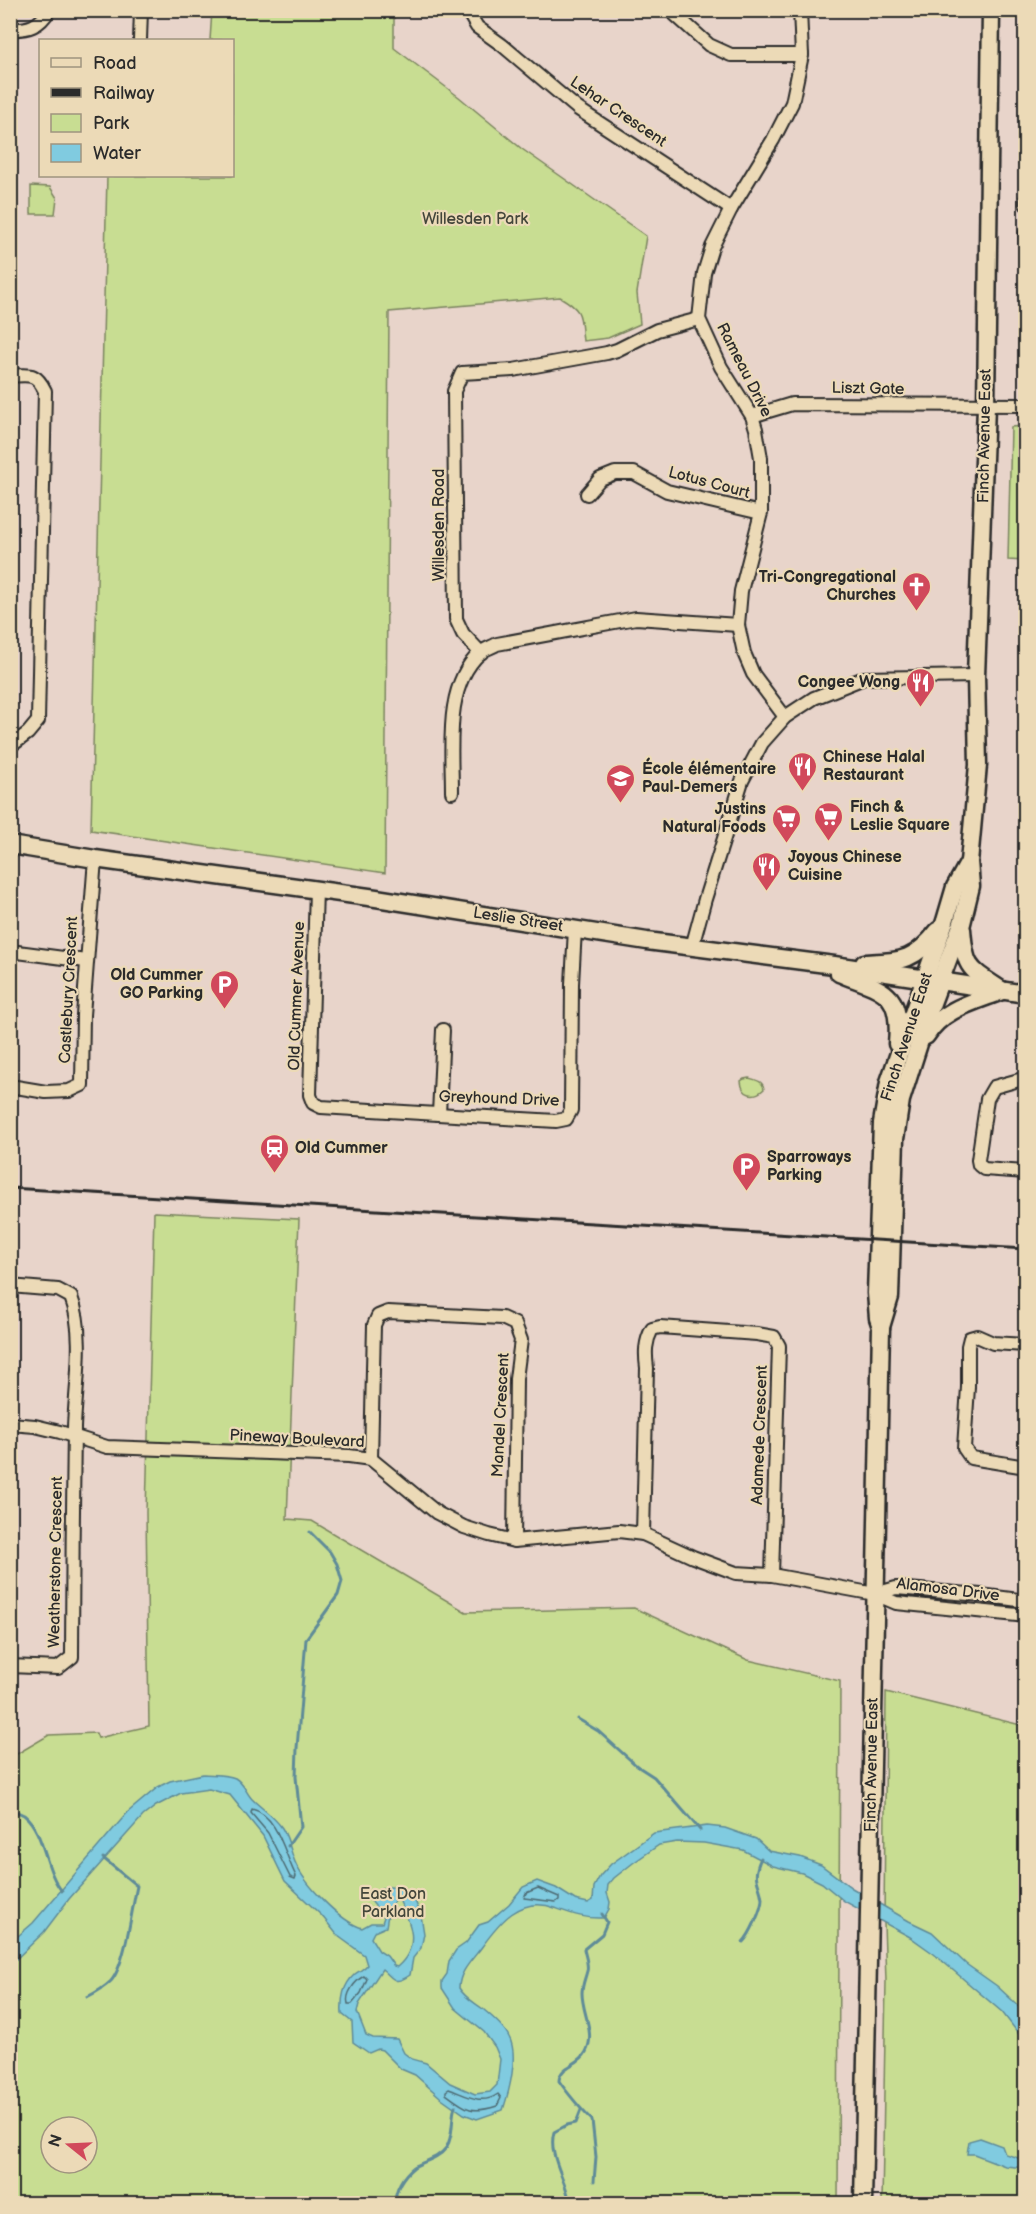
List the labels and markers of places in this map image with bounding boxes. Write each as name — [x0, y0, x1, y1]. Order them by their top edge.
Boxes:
place label: Tri-Congregational Churches — [759, 568, 896, 605]
church icon: Tri-Congregational Churches — [901, 570, 933, 612]
restaurant icon: Congee Wong — [905, 666, 937, 708]
place label: Congee Wong — [798, 673, 900, 692]
place label: Chinese Halal Restaurant — [823, 748, 925, 785]
restaurant icon: Chinese Halal Restaurant — [786, 750, 818, 792]
place label: École élémentaire Paul-Demers — [642, 757, 776, 797]
school or university icon: École élémentaire Paul-Demers — [605, 762, 637, 804]
place label: Finch & Leslie Square — [850, 798, 950, 835]
place label: Justins Natural Foods — [662, 800, 766, 837]
supermarket icon: Finch & Leslie Square — [813, 800, 845, 842]
supermarket icon: Justins Natural Foods — [771, 802, 803, 844]
place label: Joyous Chinese Cuisine — [788, 848, 902, 885]
restaurant icon: Joyous Chinese Cuisine — [751, 850, 783, 892]
place label: Old Cummer GO Parking — [110, 966, 204, 1003]
parking icon: Old Cummer GO Parking — [208, 968, 240, 1010]
station icon: Old Cummer — [258, 1132, 290, 1174]
place label: Old Cummer — [295, 1139, 388, 1158]
place label: Sparroways Parking — [767, 1148, 851, 1185]
parking icon: Sparroways Parking — [730, 1150, 762, 1192]

